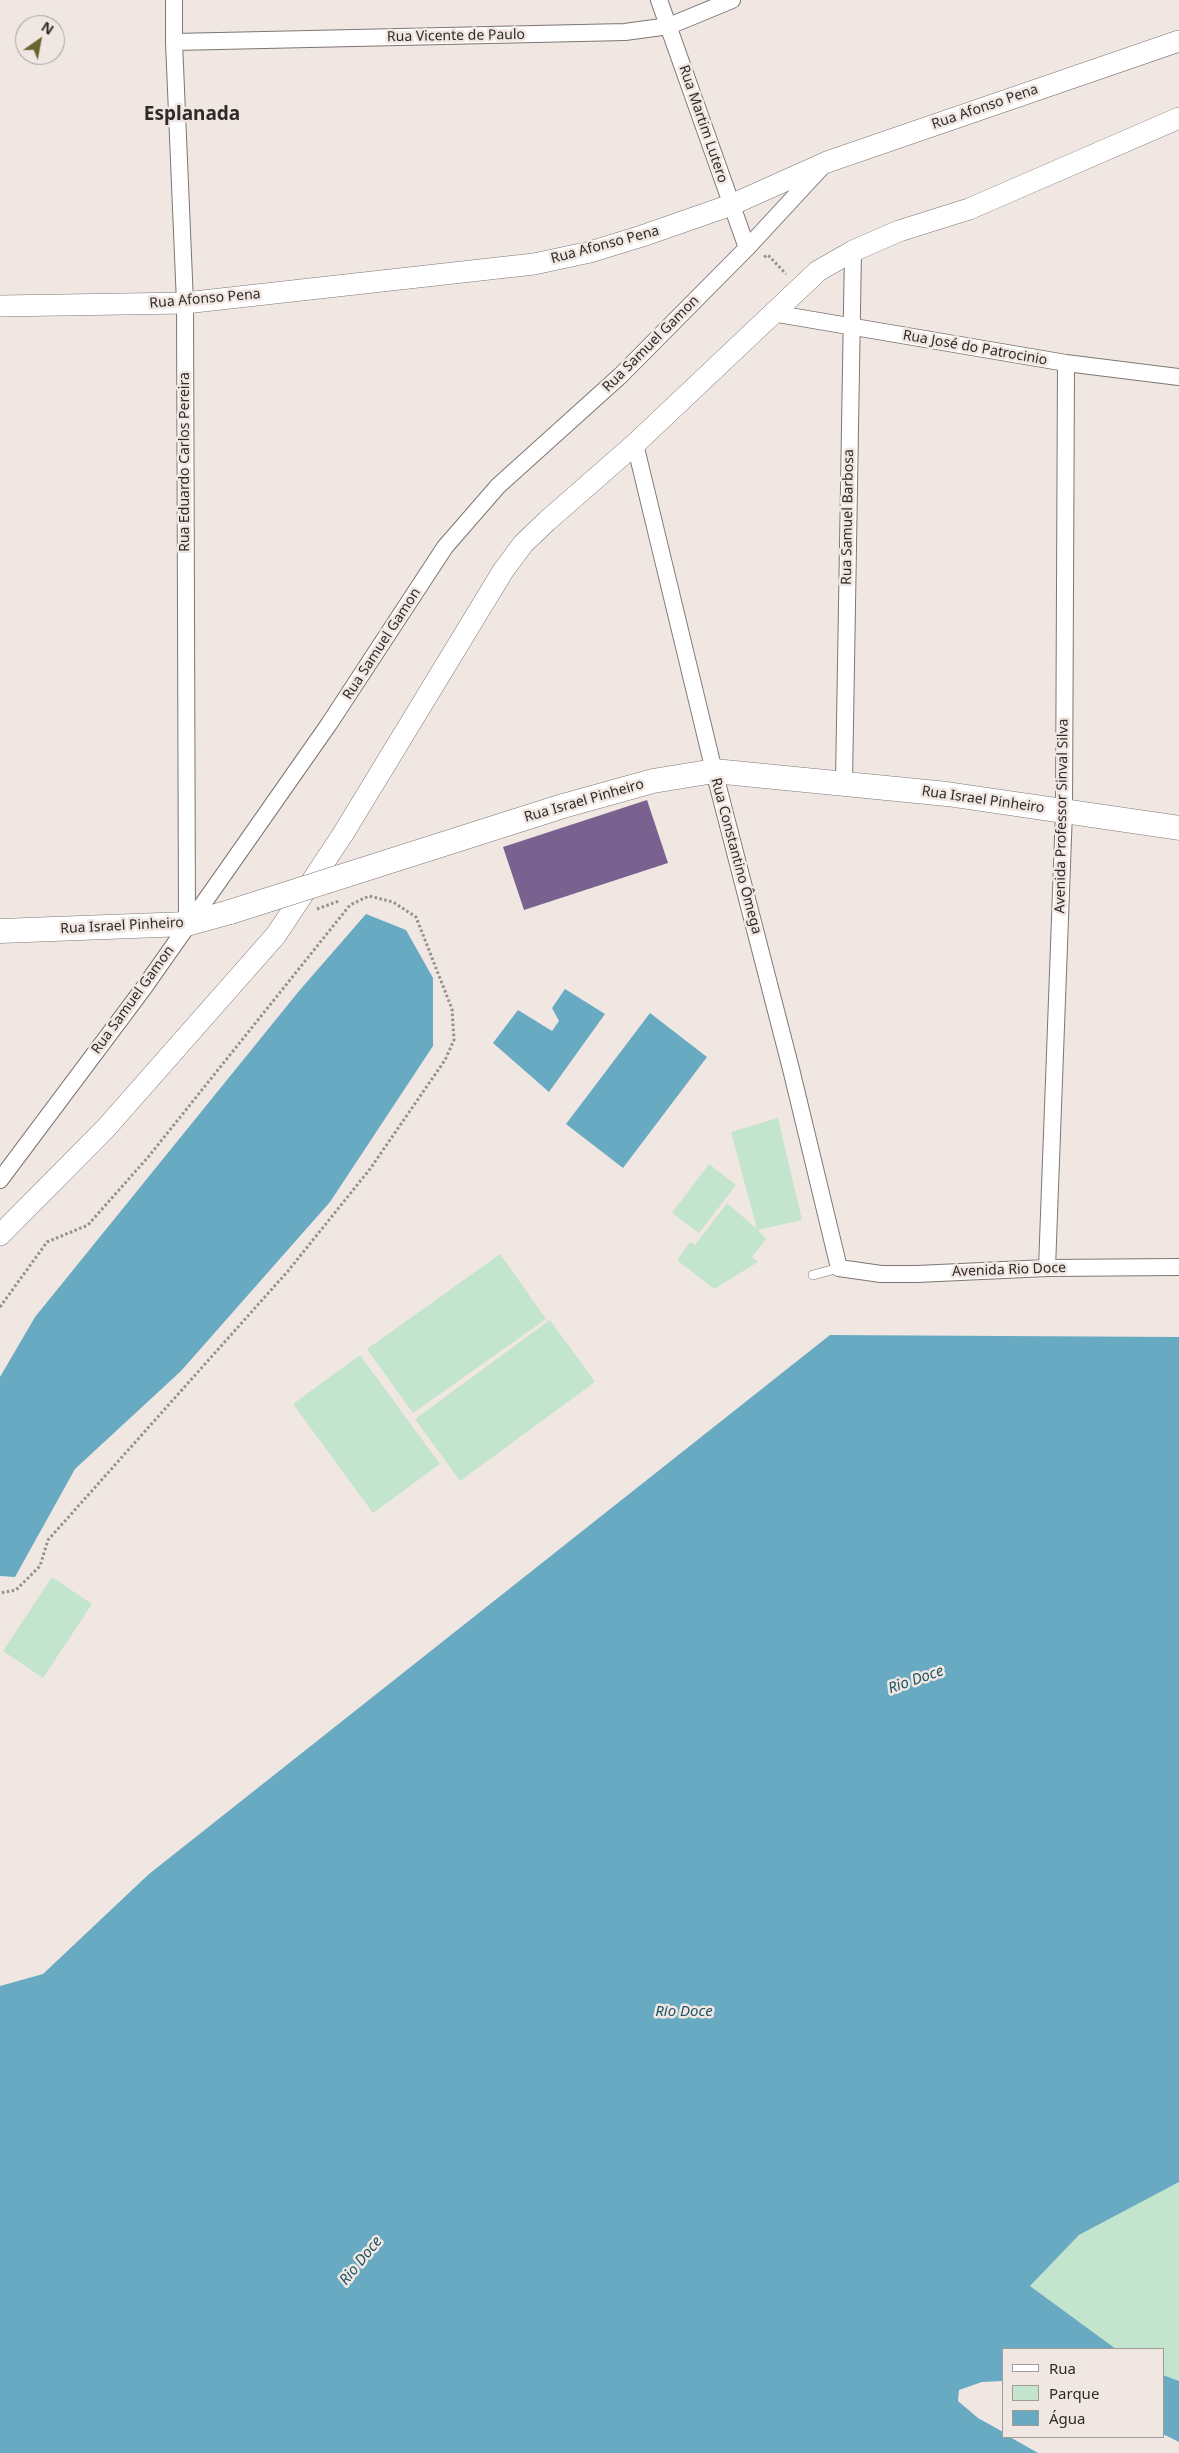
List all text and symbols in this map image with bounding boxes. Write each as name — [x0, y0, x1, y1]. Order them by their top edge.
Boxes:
north arrow — [15, 15, 65, 65]
text: N — [38, 17, 58, 39]
street label: Rua Vicente de Paulo — [387, 26, 525, 46]
street label: Rua Martim Lutero — [675, 63, 731, 185]
street label: Rua Afonso Pena — [930, 81, 1040, 133]
district label: Esplanada — [144, 104, 240, 126]
street label: Rua Afonso Pena — [549, 222, 661, 268]
street label: Rua Afonso Pena — [149, 286, 261, 312]
street label: Rua Samuel Gamon — [599, 292, 703, 396]
street label: Rua José do Patrocinio — [901, 327, 1049, 369]
street label: Rua Eduardo Carlos Pereira — [177, 372, 193, 552]
street label: Rua Samuel Barbosa — [838, 449, 858, 585]
street label: Rua Samuel Gamon — [340, 585, 424, 703]
street label: Avenida Professor Sinval Silva — [1052, 718, 1072, 914]
street label: Rua Israel Pinheiro — [522, 776, 646, 826]
street label: Rua Constantino Ômega — [707, 776, 765, 936]
street label: Rua Israel Pinheiro — [921, 783, 1045, 817]
street label: Rua Israel Pinheiro — [60, 914, 184, 938]
street label: Rua Samuel Gamon — [88, 943, 178, 1057]
street label: Avenida Rio Doce — [952, 1260, 1066, 1280]
water label: Rio Doce — [886, 1662, 946, 1698]
water label: Rio Doce — [655, 2003, 713, 2021]
water label: Rio Doce — [336, 2233, 386, 2289]
legend — [1002, 2348, 1164, 2438]
text: Rua — [1049, 2358, 1076, 2378]
text: Parque — [1049, 2383, 1099, 2403]
text: Água — [1049, 2408, 1086, 2428]

